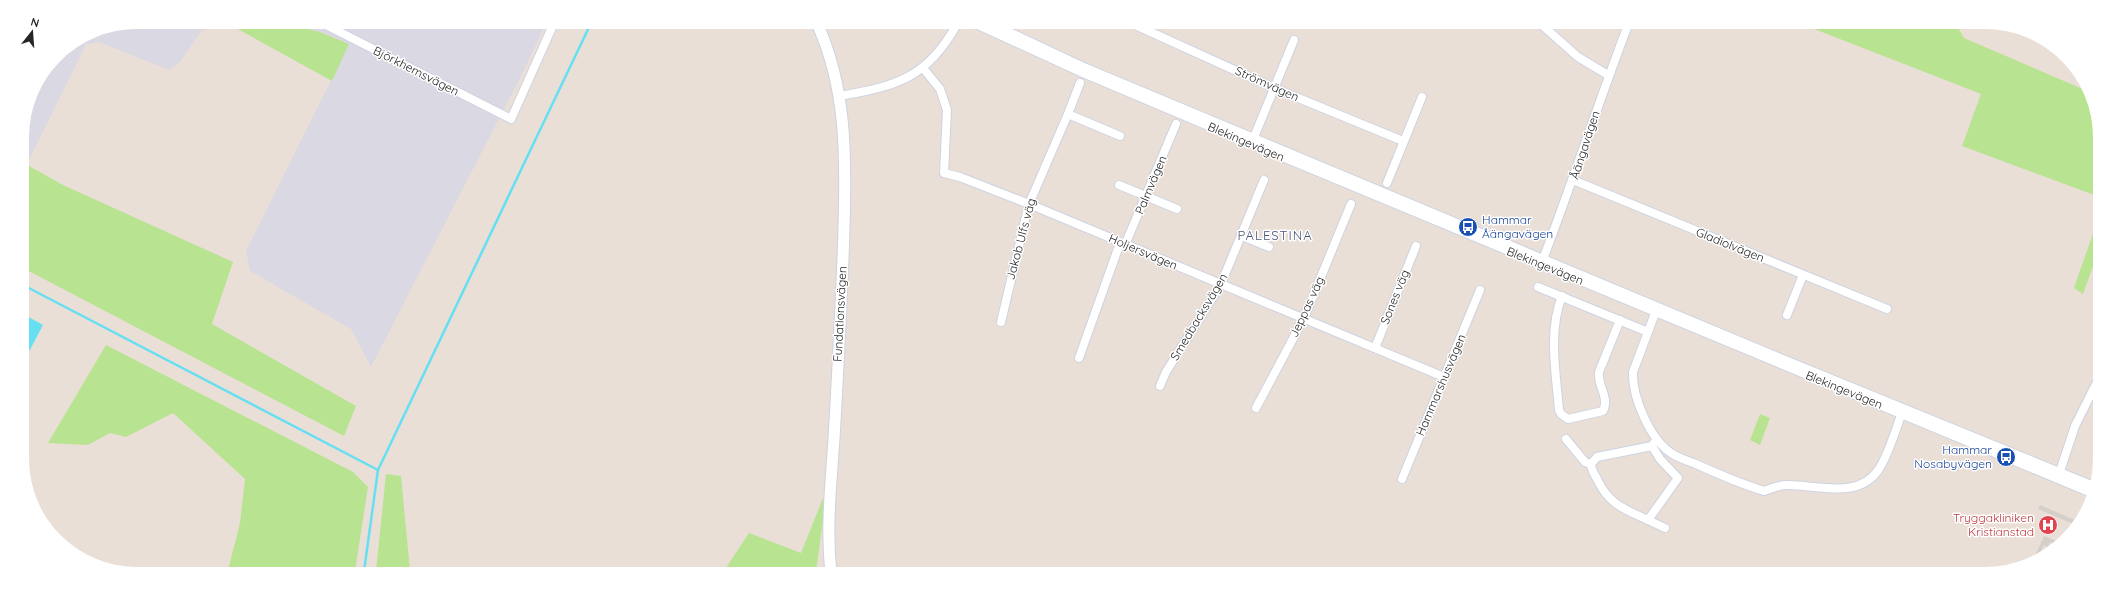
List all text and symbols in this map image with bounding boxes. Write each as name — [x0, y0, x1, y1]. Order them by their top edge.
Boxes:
north arrow — [12, 12, 52, 52]
text: N — [29, 15, 41, 30]
street label: Björkhemsvägen — [371, 43, 462, 99]
street label: Strömvägen — [1233, 63, 1301, 104]
street label: Åängavägen — [1566, 109, 1603, 181]
street label: Blekingevägen — [1206, 119, 1287, 164]
street label: Palmvägen — [1131, 153, 1170, 217]
street label: Jakob Ulfs väg — [1002, 196, 1039, 281]
place label: Hammar Åängavägen — [1482, 212, 1553, 241]
bus stop icon: Hammar Åängavägen — [1457, 216, 1479, 238]
street label: Gladiolvägen — [1694, 224, 1767, 265]
district label: PALESTINA — [1237, 227, 1313, 243]
street label: Holjersvägen — [1107, 230, 1180, 273]
street label: Blekingevägen — [1505, 243, 1586, 288]
street label: Fundationsvägen — [830, 266, 850, 362]
street label: Sones väg — [1377, 267, 1412, 326]
street label: Smedbacksvägen — [1167, 270, 1231, 363]
street label: Jeppas väg — [1286, 274, 1327, 340]
street label: Hammarshusvägen — [1412, 332, 1469, 438]
street label: Blekingevägen — [1804, 367, 1885, 412]
place label: Hammar Nosabyvägen — [1914, 442, 1992, 471]
bus stop icon: Hammar Nosabyvägen — [1995, 446, 2017, 468]
place label: Tryggakliniken Kristianstad — [1953, 510, 2034, 539]
hospital icon: Tryggakliniken Kristianstad — [2037, 514, 2059, 536]

